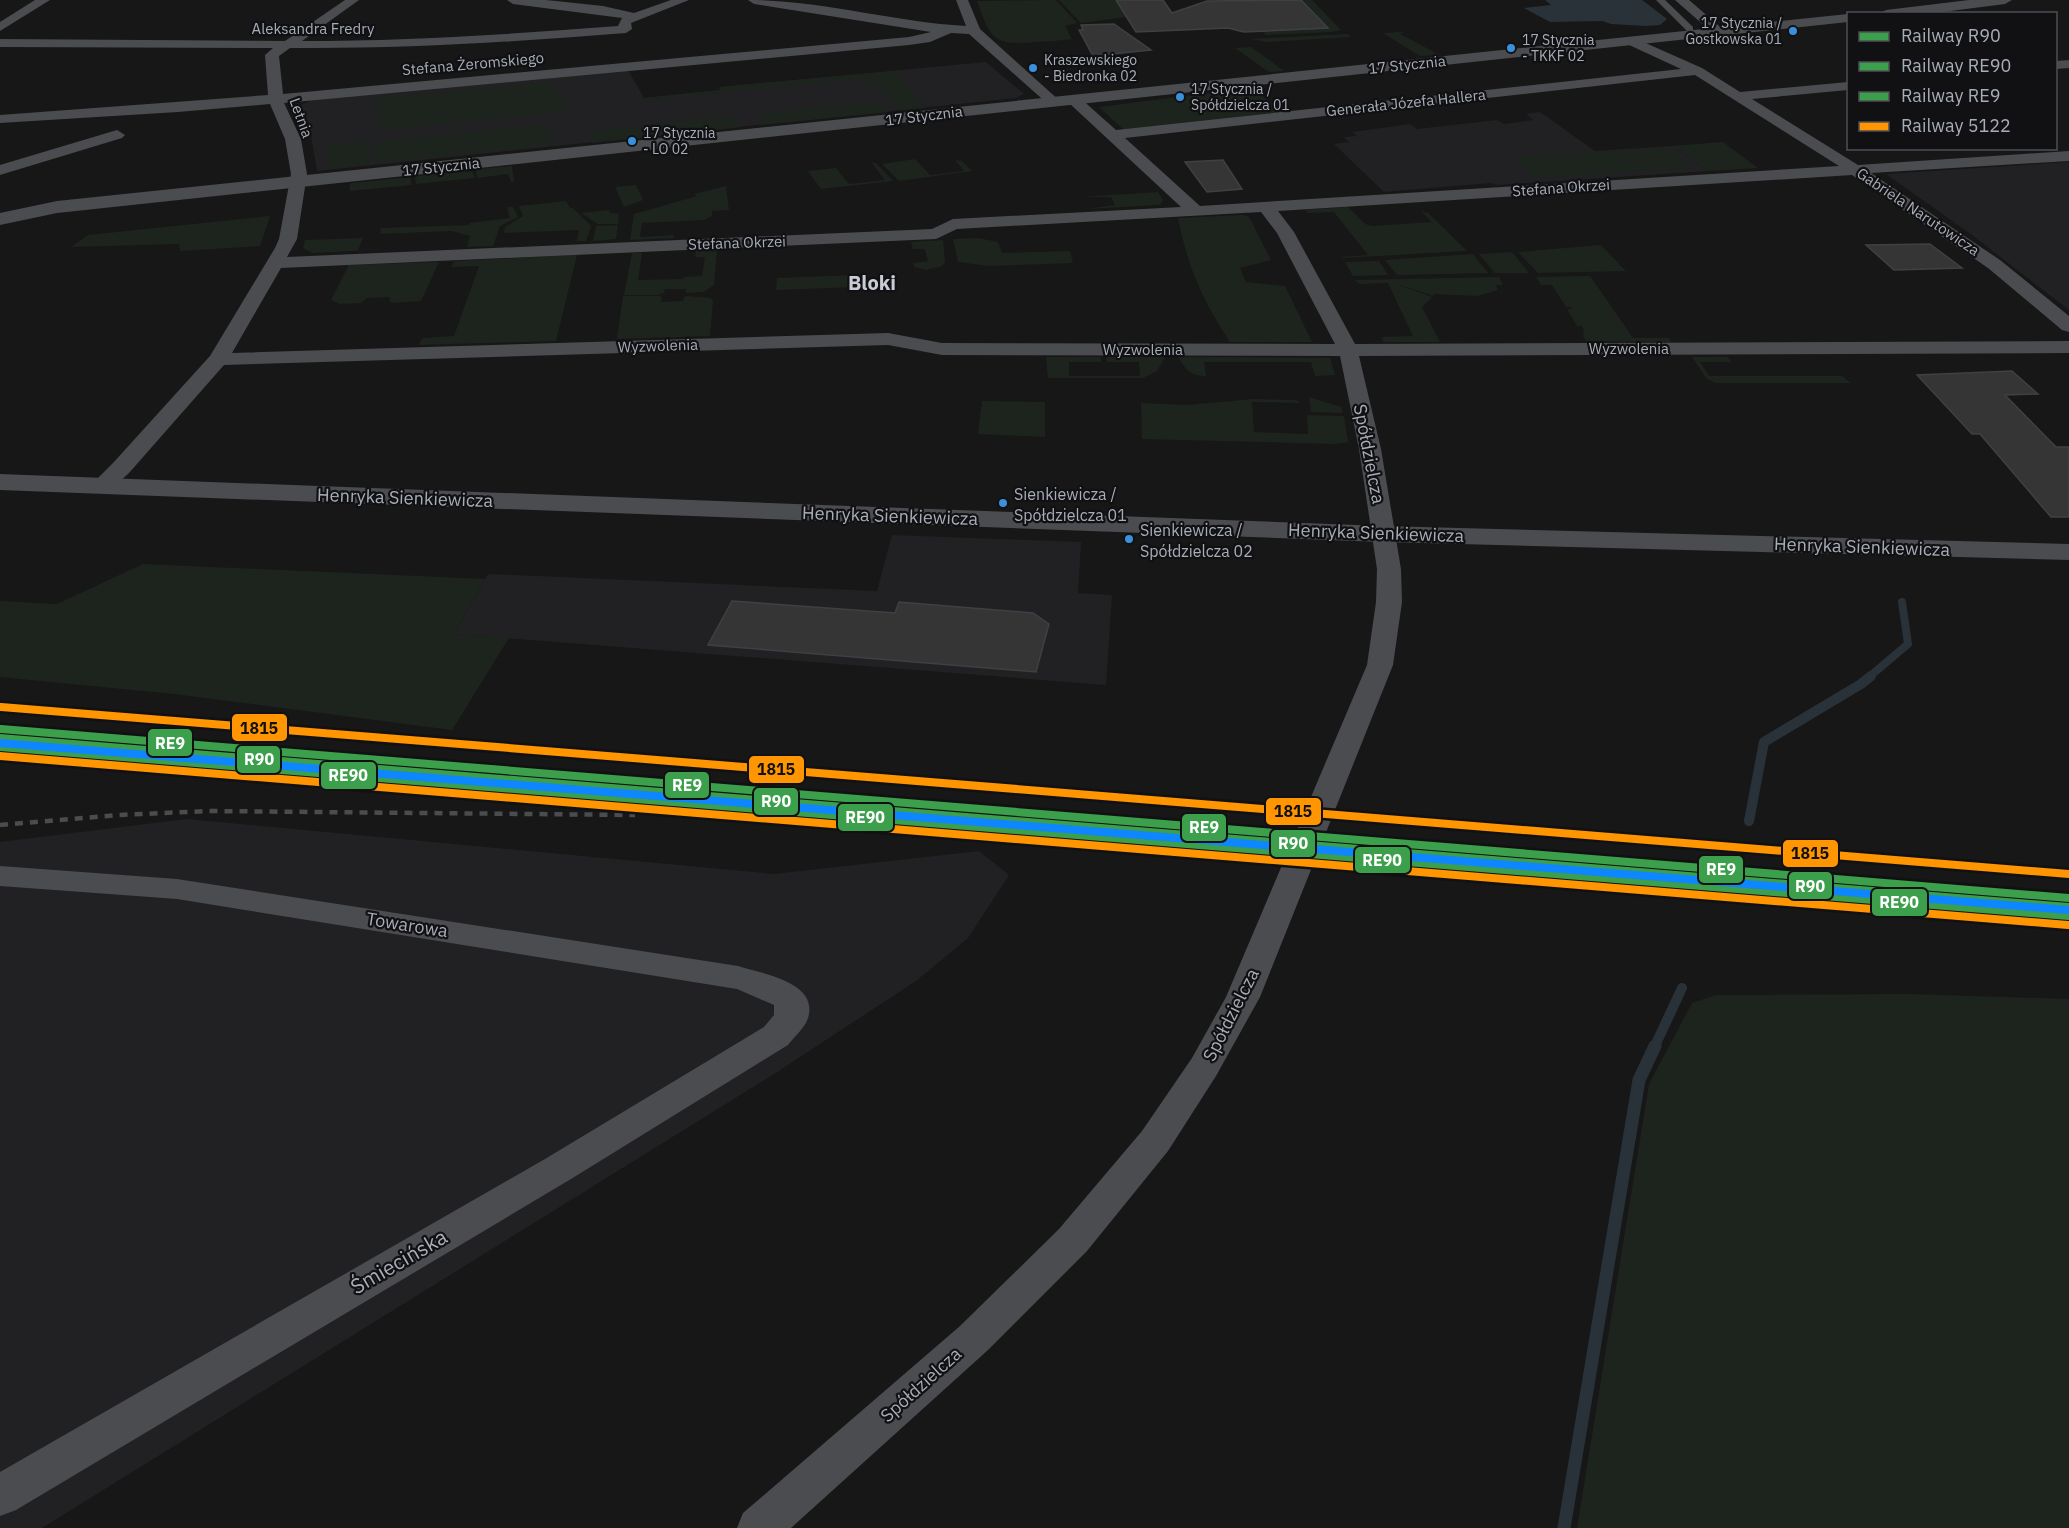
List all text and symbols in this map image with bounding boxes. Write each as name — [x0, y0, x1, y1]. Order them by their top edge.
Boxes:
legend — [1847, 12, 2057, 150]
place label: 17 Stycznia / Gostkowska 01 — [1685, 14, 1782, 48]
street label: Aleksandra Fredry — [252, 19, 375, 38]
text: Railway R90 — [1901, 24, 2001, 47]
marker: 17 Stycznia / Gostkowska 01 — [1787, 25, 1799, 37]
place label: 17 Stycznia - TKKF 02 — [1522, 31, 1595, 65]
marker: 17 Stycznia - TKKF 02 — [1505, 42, 1517, 54]
street label: Stefana Żeromskiego — [401, 48, 545, 79]
place label: Kraszewskiego - Biedronka 02 — [1044, 51, 1137, 85]
street label: 17 Stycznia — [1367, 51, 1447, 78]
text: Railway RE90 — [1901, 54, 2011, 77]
marker: Kraszewskiego - Biedronka 02 — [1027, 62, 1039, 74]
place label: 17 Stycznia / Spółdzielcza 01 — [1191, 80, 1290, 114]
text: Railway RE9 — [1901, 84, 2001, 107]
street label: Generała Józefa Hallera — [1325, 85, 1487, 120]
marker: 17 Stycznia / Spółdzielcza 01 — [1174, 91, 1186, 103]
street label: Letnia — [286, 95, 317, 140]
street label: 17 Stycznia — [884, 101, 964, 130]
text: Railway 5122 — [1901, 114, 2011, 137]
place label: 17 Stycznia - LO 02 — [643, 124, 716, 158]
marker: 17 Stycznia - LO 02 — [626, 135, 638, 147]
street label: 17 Stycznia — [401, 153, 481, 180]
street label: Gabriela Narutowicza — [1853, 163, 1983, 260]
street label: Stefana Okrzei — [1511, 175, 1610, 200]
street label: Stefana Okrzei — [688, 231, 786, 254]
district label: Bloki — [848, 269, 896, 296]
street label: Wyzwolenia — [618, 335, 698, 356]
street label: Wyzwolenia — [1589, 339, 1669, 358]
street label: Wyzwolenia — [1103, 340, 1183, 359]
street label: Spółdzielcza — [1349, 402, 1390, 506]
street label: Henryka Sienkiewicza — [317, 483, 494, 512]
place label: Sienkiewicza / Spółdzielcza 01 — [1014, 484, 1127, 525]
marker: Sienkiewicza / Spółdzielcza 01 — [997, 497, 1009, 509]
street label: Henryka Sienkiewicza — [802, 501, 979, 530]
street label: Henryka Sienkiewicza — [1288, 518, 1465, 547]
place label: Sienkiewicza / Spółdzielcza 02 — [1140, 520, 1253, 561]
street label: Henryka Sienkiewicza — [1774, 532, 1951, 561]
marker: Sienkiewicza / Spółdzielcza 02 — [1123, 533, 1135, 545]
line badge: 1815 — [231, 713, 288, 742]
text: 1815 — [240, 718, 279, 738]
line badge: RE9 — [147, 728, 193, 757]
text: RE9 — [155, 733, 185, 753]
line badge: R90 — [236, 745, 281, 774]
text: R90 — [244, 749, 274, 769]
line badge: 1815 — [748, 755, 805, 784]
text: 1815 — [757, 759, 796, 779]
line badge: RE90 — [320, 761, 377, 790]
text: RE90 — [328, 765, 368, 785]
line badge: RE9 — [664, 771, 710, 799]
text: RE9 — [672, 775, 702, 795]
line badge: R90 — [753, 787, 799, 816]
text: R90 — [761, 791, 791, 811]
line badge: 1815 — [1265, 797, 1322, 826]
text: 1815 — [1274, 801, 1313, 821]
line badge: RE90 — [837, 803, 894, 832]
text: RE90 — [845, 807, 885, 827]
line badge: RE9 — [1181, 813, 1227, 842]
text: RE9 — [1189, 817, 1219, 837]
line badge: R90 — [1270, 829, 1316, 858]
text: R90 — [1278, 833, 1308, 853]
line badge: 1815 — [1782, 839, 1839, 868]
text: 1815 — [1791, 843, 1830, 863]
line badge: RE90 — [1354, 846, 1411, 874]
text: RE90 — [1362, 850, 1402, 870]
line badge: RE9 — [1698, 855, 1744, 884]
text: RE9 — [1706, 859, 1736, 879]
line badge: R90 — [1788, 871, 1833, 900]
text: R90 — [1795, 876, 1825, 896]
line badge: RE90 — [1871, 888, 1928, 917]
text: RE90 — [1879, 892, 1919, 912]
street label: Towarowa — [365, 907, 450, 942]
street label: Spółdzielcza — [1197, 964, 1264, 1065]
street label: Śmiecińska — [345, 1222, 452, 1300]
street label: Spółdzielcza — [875, 1342, 966, 1427]

